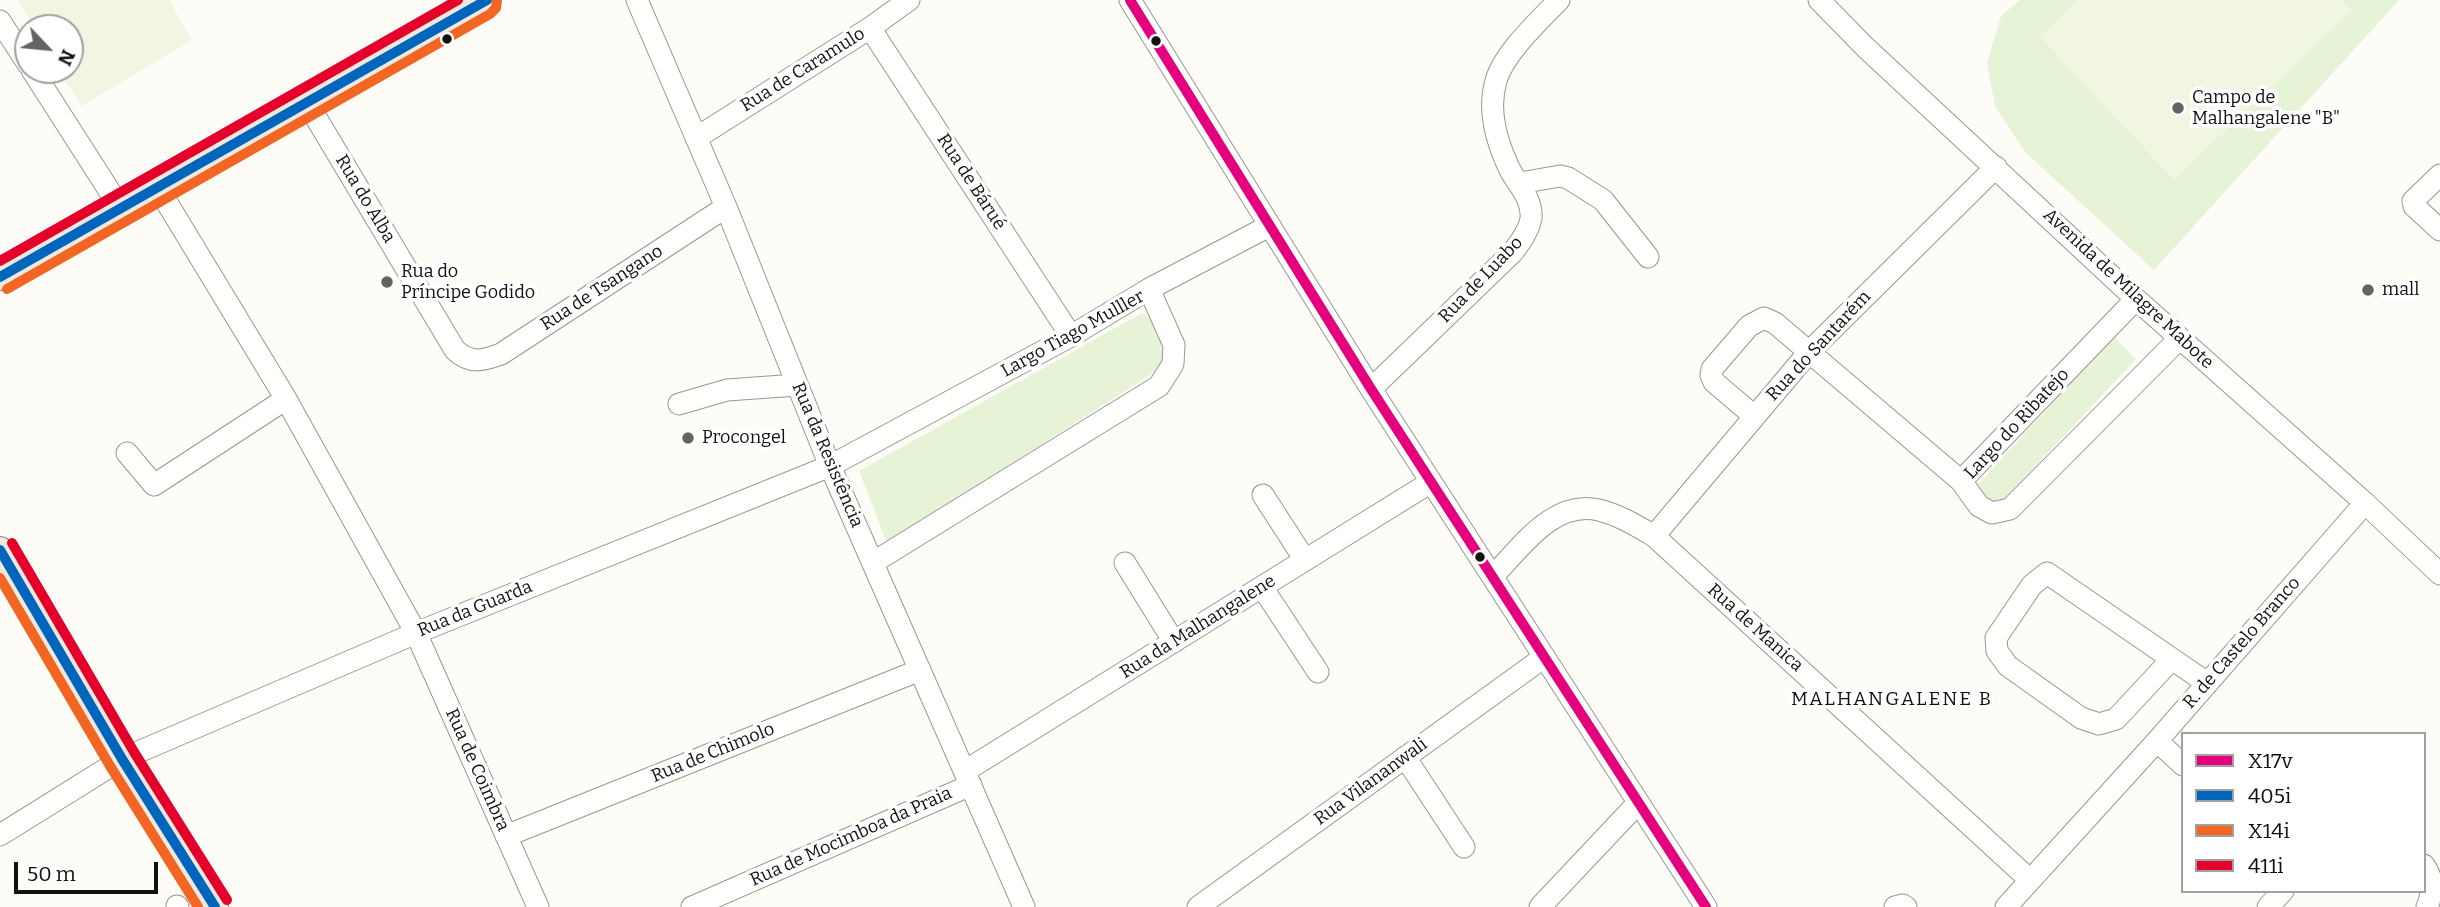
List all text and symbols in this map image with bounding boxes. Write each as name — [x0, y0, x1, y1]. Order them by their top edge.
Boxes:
north arrow — [14, 14, 84, 84]
street label: Rua de Caramulo — [737, 23, 869, 117]
unlabelled marker — [440, 32, 454, 46]
unlabelled marker — [1149, 34, 1163, 48]
text: N — [53, 46, 80, 69]
place label: Campo de Malhangalene "B" — [2192, 87, 2340, 130]
marker: Campo de Malhangalene "B" — [2170, 100, 2186, 116]
street label: Rua de Bárué — [932, 130, 1010, 234]
street label: Rua do Alba — [330, 151, 400, 247]
street label: Avenida de Milagre Mabote — [2038, 204, 2218, 374]
street label: Rua de Luabo — [1434, 232, 1528, 328]
street label: Rua de Tsangano — [537, 240, 667, 336]
place label: Rua do Príncipe Godido — [401, 261, 535, 304]
marker: Rua do Príncipe Godido — [379, 274, 395, 290]
place label: mall — [2382, 279, 2419, 301]
marker: mall — [2360, 282, 2376, 298]
street label: Largo Tiago Mulller — [998, 286, 1148, 382]
street label: Rua do Santarém — [1762, 286, 1876, 406]
street label: Largo do Ribatejo — [1960, 364, 2074, 484]
street label: Rua da Resistência — [787, 379, 867, 531]
place label: Procongel — [702, 427, 786, 449]
marker: Procongel — [680, 430, 696, 446]
unlabelled marker — [1473, 550, 1487, 564]
street label: Rua da Malhangalene — [1116, 570, 1280, 684]
street label: R. de Castelo Branco — [2179, 573, 2305, 713]
street label: Rua da Guarda — [414, 576, 536, 642]
street label: Rua de Manica — [1703, 579, 1807, 677]
district label: MALHANGALENE B — [1793, 689, 1991, 711]
street label: Rua de Coimbra — [440, 705, 514, 835]
street label: Rua de Chimolo — [648, 718, 778, 788]
legend — [2181, 732, 2426, 893]
street label: Rua Vilananwali — [1310, 734, 1432, 830]
text: X17v — [2248, 748, 2293, 774]
street label: Rua de Mocimboa da Praia — [747, 783, 955, 891]
text: 405i — [2248, 783, 2291, 809]
text: X14i — [2248, 818, 2290, 844]
scale bar — [18, 848, 161, 892]
text: 411i — [2248, 853, 2284, 879]
text: 50 m — [27, 861, 76, 887]

